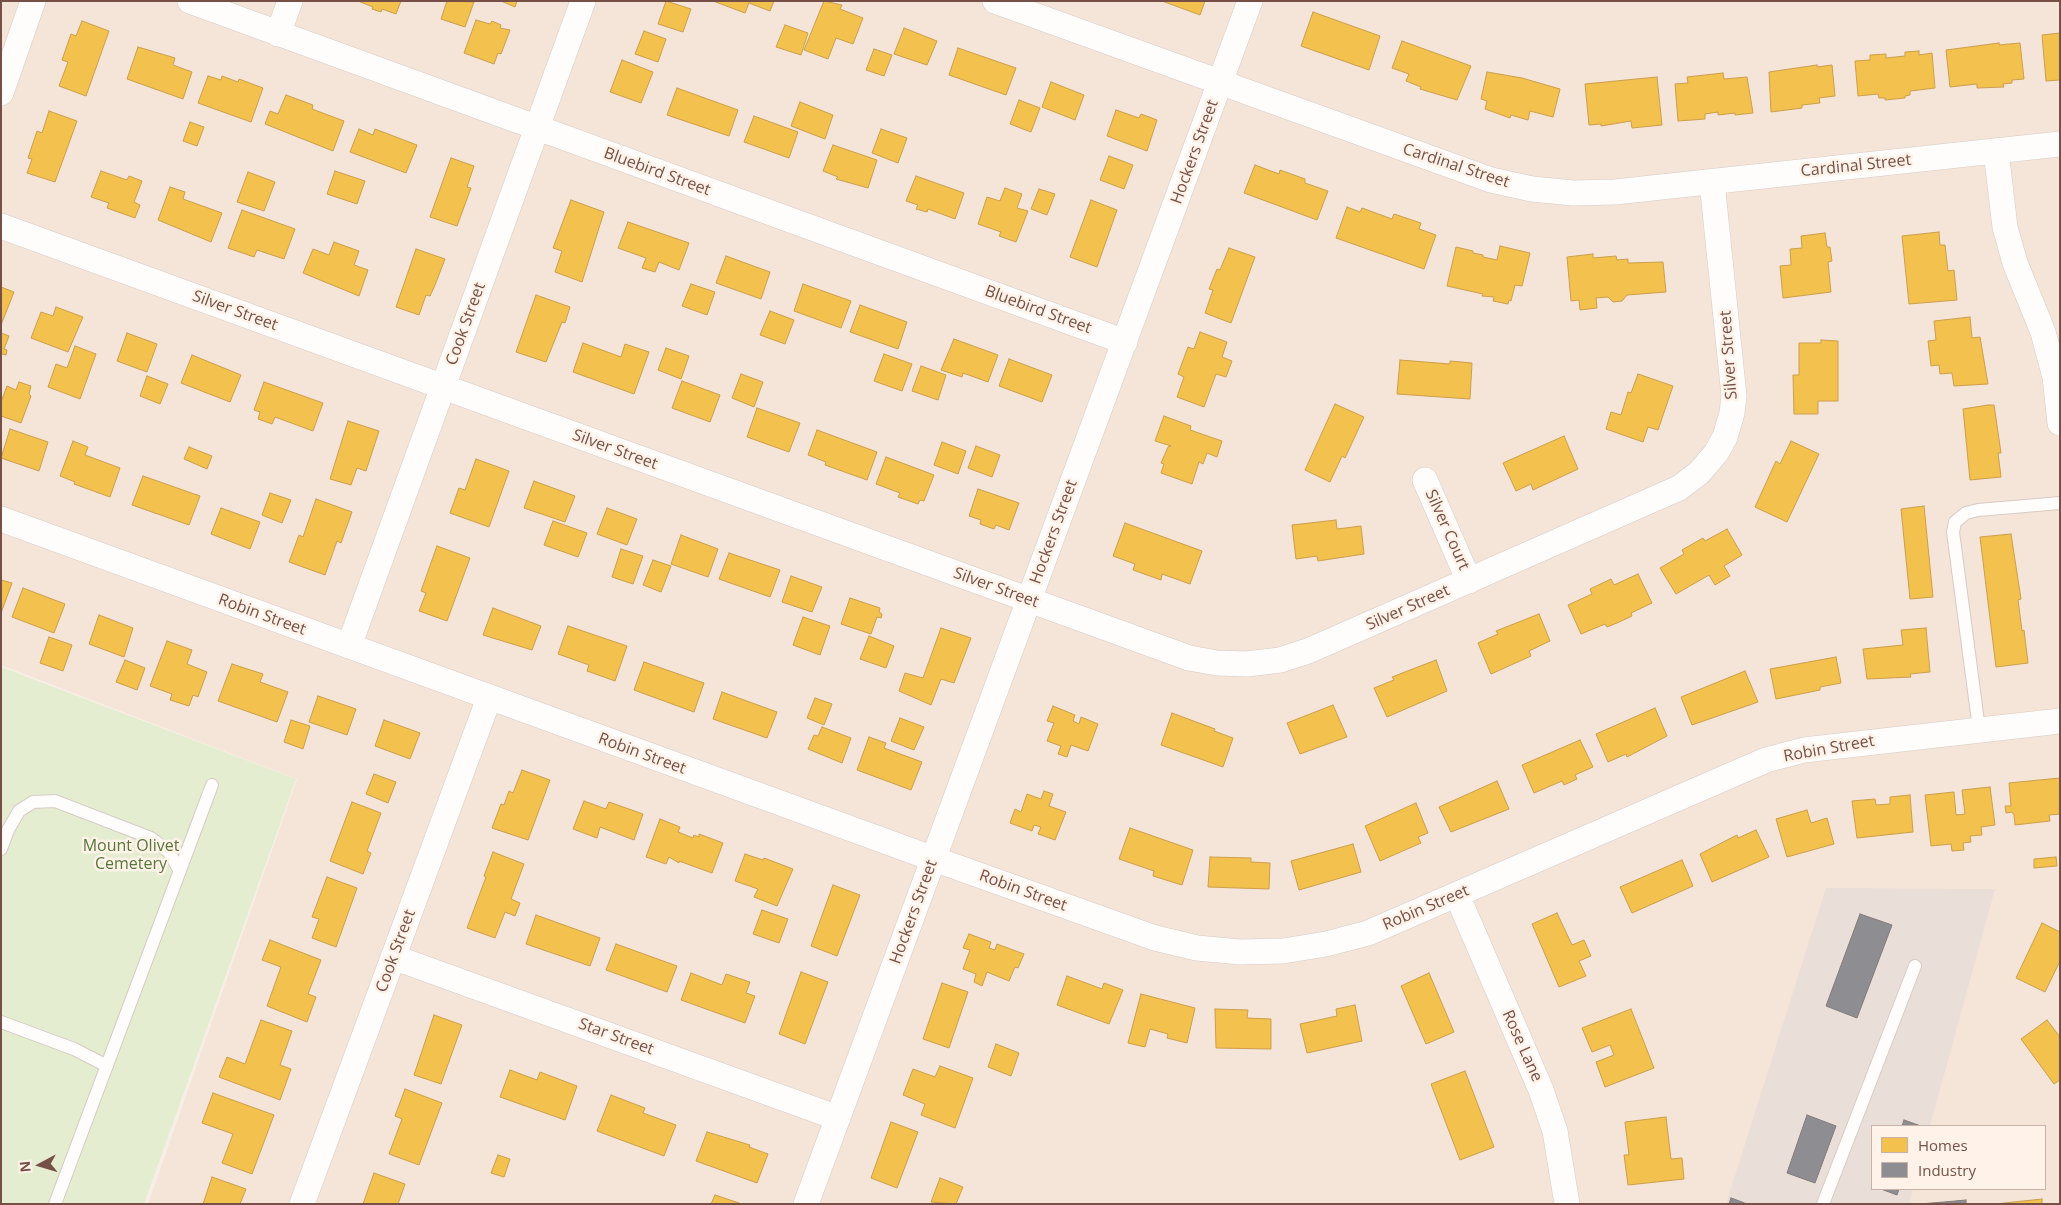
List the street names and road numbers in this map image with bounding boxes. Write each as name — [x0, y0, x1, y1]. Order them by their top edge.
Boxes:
street label: Hockers Street — [1167, 97, 1223, 207]
street label: Cardinal Street — [1400, 140, 1512, 192]
street label: Bluebird Street — [601, 144, 713, 200]
street label: Cardinal Street — [1800, 151, 1912, 181]
street label: Cook Street — [442, 280, 490, 368]
street label: Bluebird Street — [982, 282, 1094, 338]
street label: Silver Street — [190, 287, 280, 335]
street label: Silver Street — [1716, 310, 1742, 400]
street label: Silver Street — [570, 426, 660, 474]
street label: Hockers Street — [1026, 477, 1082, 587]
street label: Silver Court — [1421, 487, 1473, 573]
street label: Silver Street — [951, 564, 1041, 612]
street label: Silver Street — [1363, 581, 1453, 635]
street label: Robin Street — [215, 590, 309, 640]
street label: Robin Street — [595, 729, 689, 779]
street label: Robin Street — [1782, 732, 1876, 766]
street label: Hockers Street — [886, 857, 942, 967]
street label: Robin Street — [976, 866, 1070, 916]
street label: Robin Street — [1380, 881, 1472, 935]
street label: Cook Street — [372, 907, 420, 995]
street label: Rose Lane — [1498, 1007, 1546, 1085]
street label: Star Street — [576, 1015, 656, 1059]

